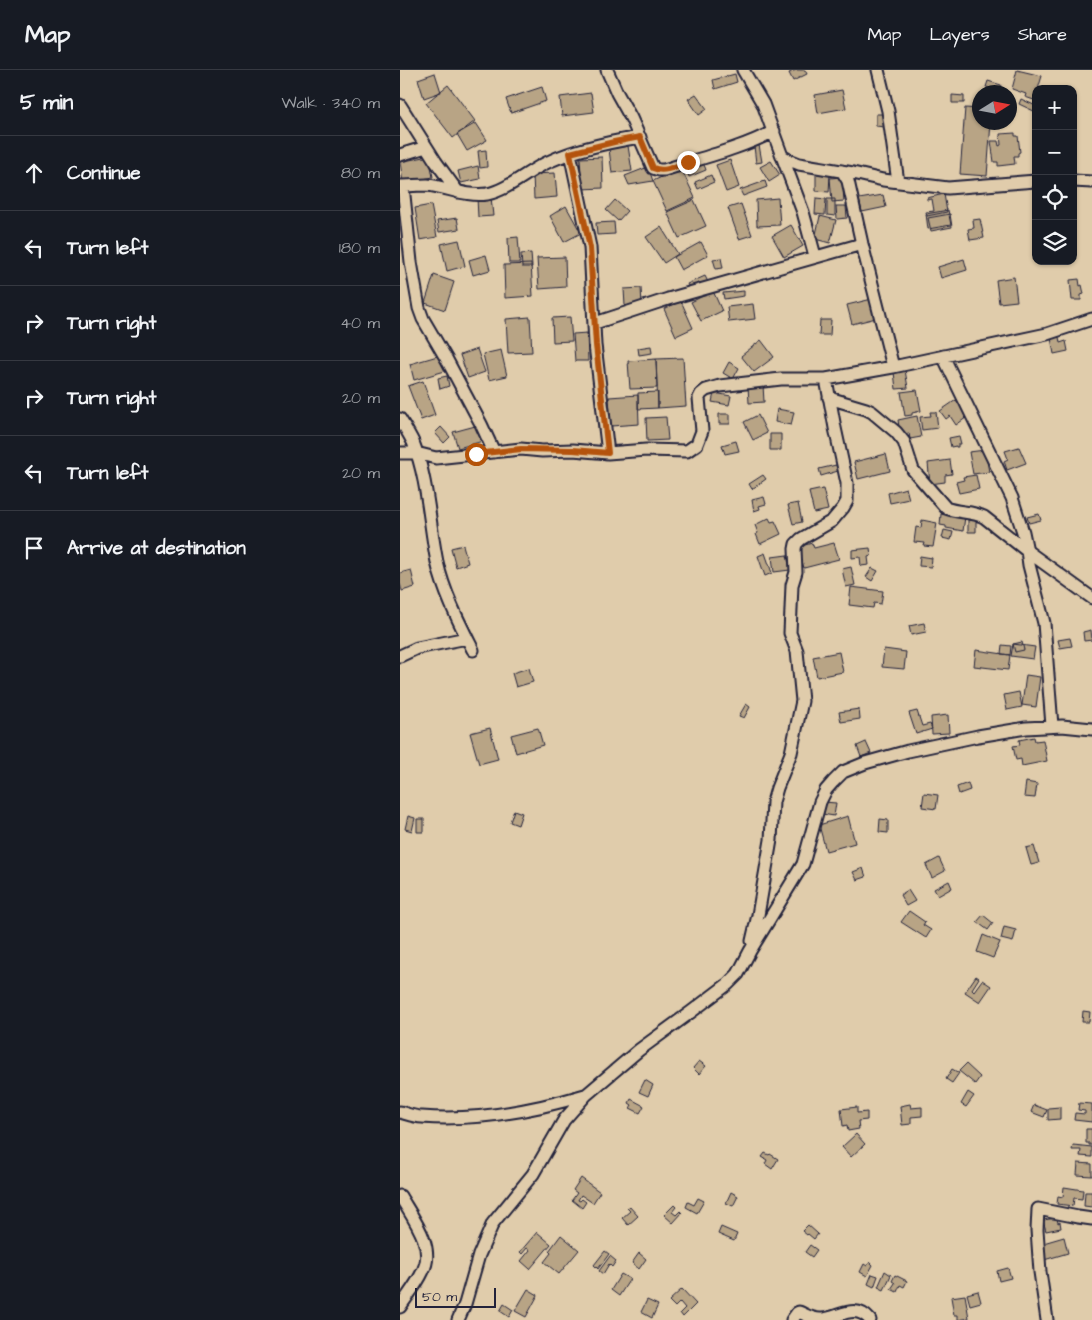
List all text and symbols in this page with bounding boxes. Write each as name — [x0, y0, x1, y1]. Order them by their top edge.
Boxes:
text: Map — [25, 18, 70, 52]
text: Map — [867, 22, 901, 47]
text: Layers — [929, 22, 990, 47]
text: Share — [1018, 22, 1067, 47]
north arrow — [972, 85, 1017, 130]
map controls — [1032, 85, 1077, 265]
button: + — [1032, 85, 1077, 130]
text: 5 min — [20, 88, 73, 117]
text: Walk · 340 m — [281, 92, 380, 114]
button: − — [1032, 130, 1077, 175]
route end — [677, 151, 700, 174]
icon: ahead — [20, 159, 48, 187]
text: Continue — [67, 160, 141, 187]
text: 80 m — [341, 162, 380, 184]
button: locate — [1032, 175, 1077, 220]
button: layers — [1032, 220, 1077, 265]
icon: left — [20, 234, 48, 262]
text: Turn left — [67, 235, 148, 262]
text: 180 m — [339, 237, 380, 259]
icon: right — [20, 309, 48, 337]
text: Turn right — [67, 310, 156, 337]
text: 40 m — [340, 312, 380, 334]
icon: right — [20, 384, 48, 412]
text: Turn right — [67, 385, 156, 412]
text: 20 m — [342, 387, 380, 409]
route start — [465, 443, 488, 466]
icon: left — [20, 459, 48, 487]
text: Turn left — [67, 460, 148, 487]
text: 20 m — [342, 462, 380, 484]
icon: arrive — [20, 534, 48, 562]
text: Arrive at destination — [67, 535, 246, 562]
scale bar — [415, 1285, 496, 1308]
text: 50 m — [422, 1287, 457, 1307]

